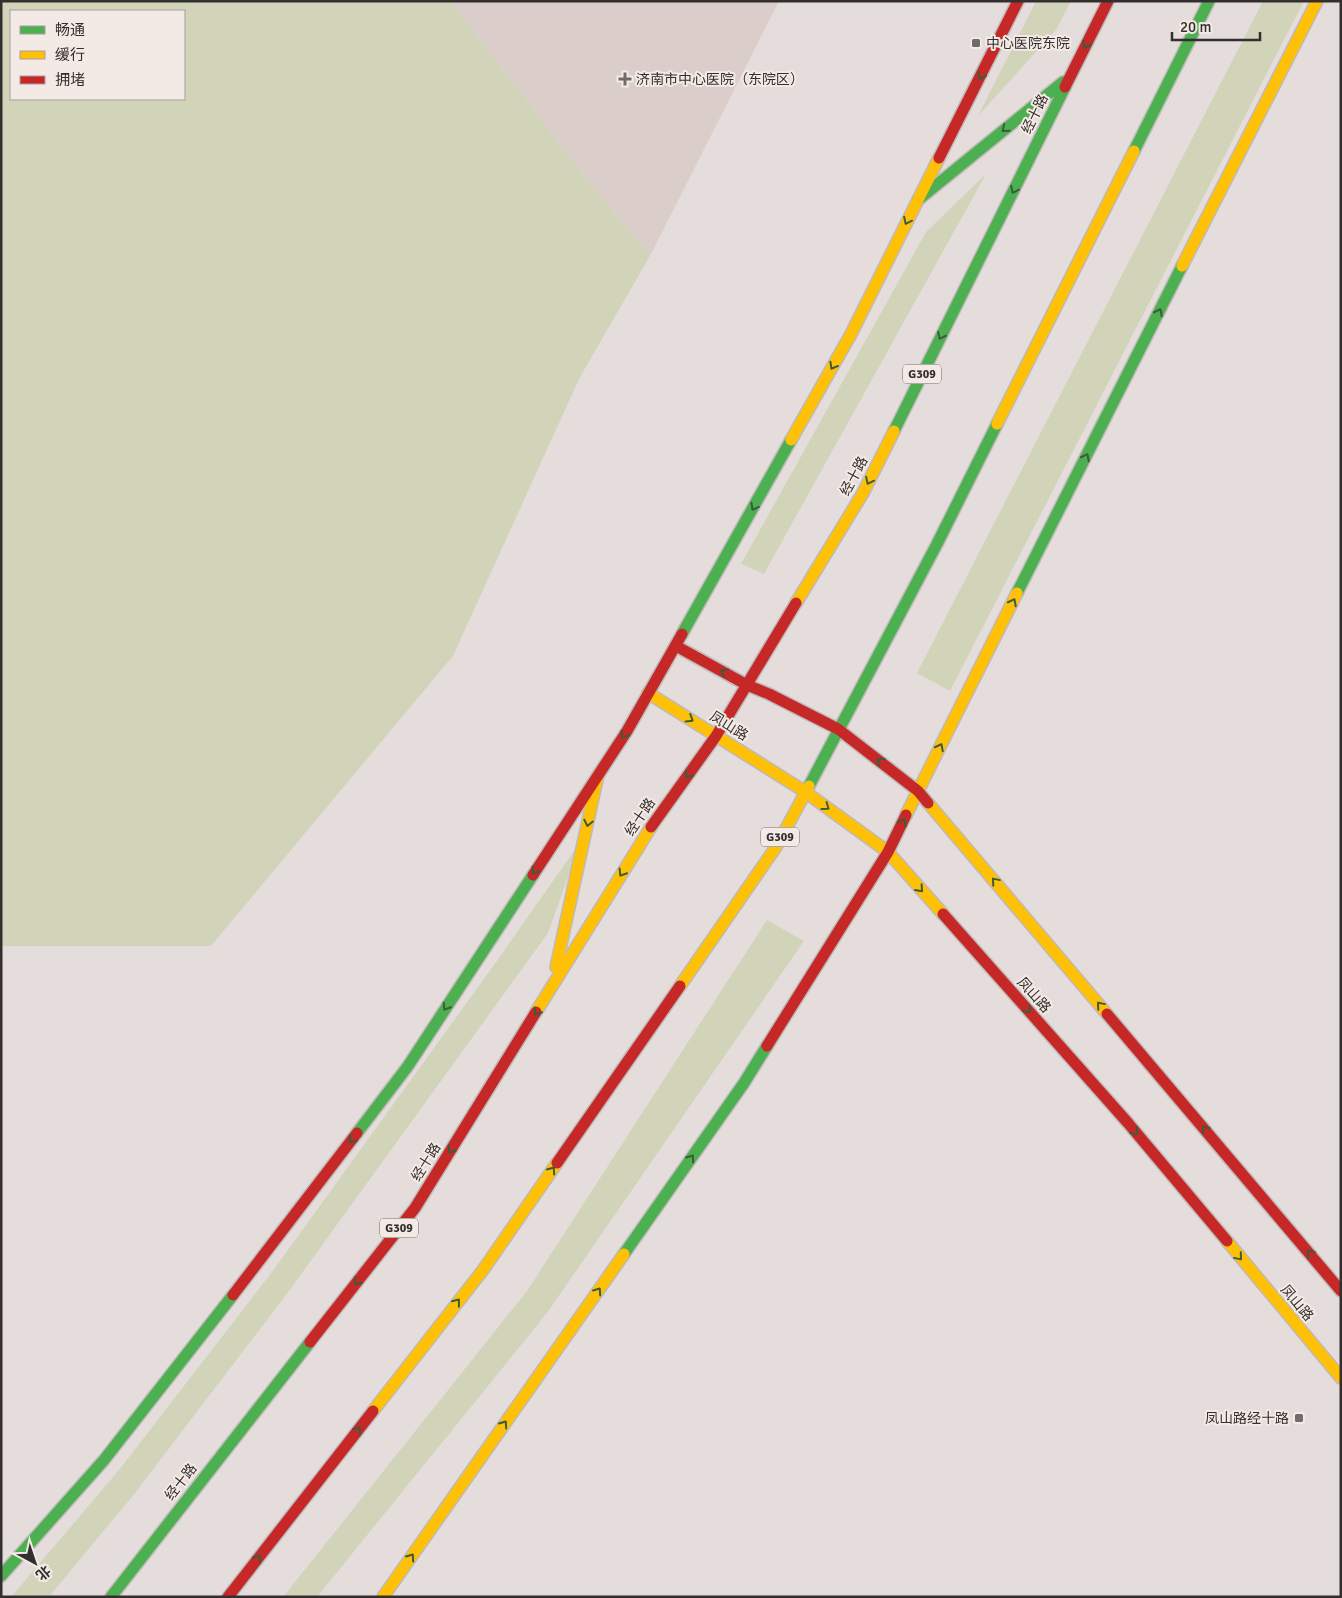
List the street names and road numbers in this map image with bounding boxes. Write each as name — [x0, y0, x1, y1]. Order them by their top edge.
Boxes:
street label: 经十路 — [1018, 91, 1052, 137]
road number: G309 — [903, 364, 941, 384]
street label: 经十路 — [837, 453, 871, 499]
street label: 凤山路 — [707, 708, 751, 744]
street label: 经十路 — [621, 795, 659, 839]
road number: G309 — [761, 828, 799, 846]
street label: 凤山路 — [1014, 974, 1054, 1016]
street label: 经十路 — [408, 1140, 444, 1184]
road number: G309 — [380, 1218, 418, 1238]
street label: 凤山路 — [1277, 1281, 1317, 1325]
street label: 经十路 — [161, 1460, 201, 1504]

